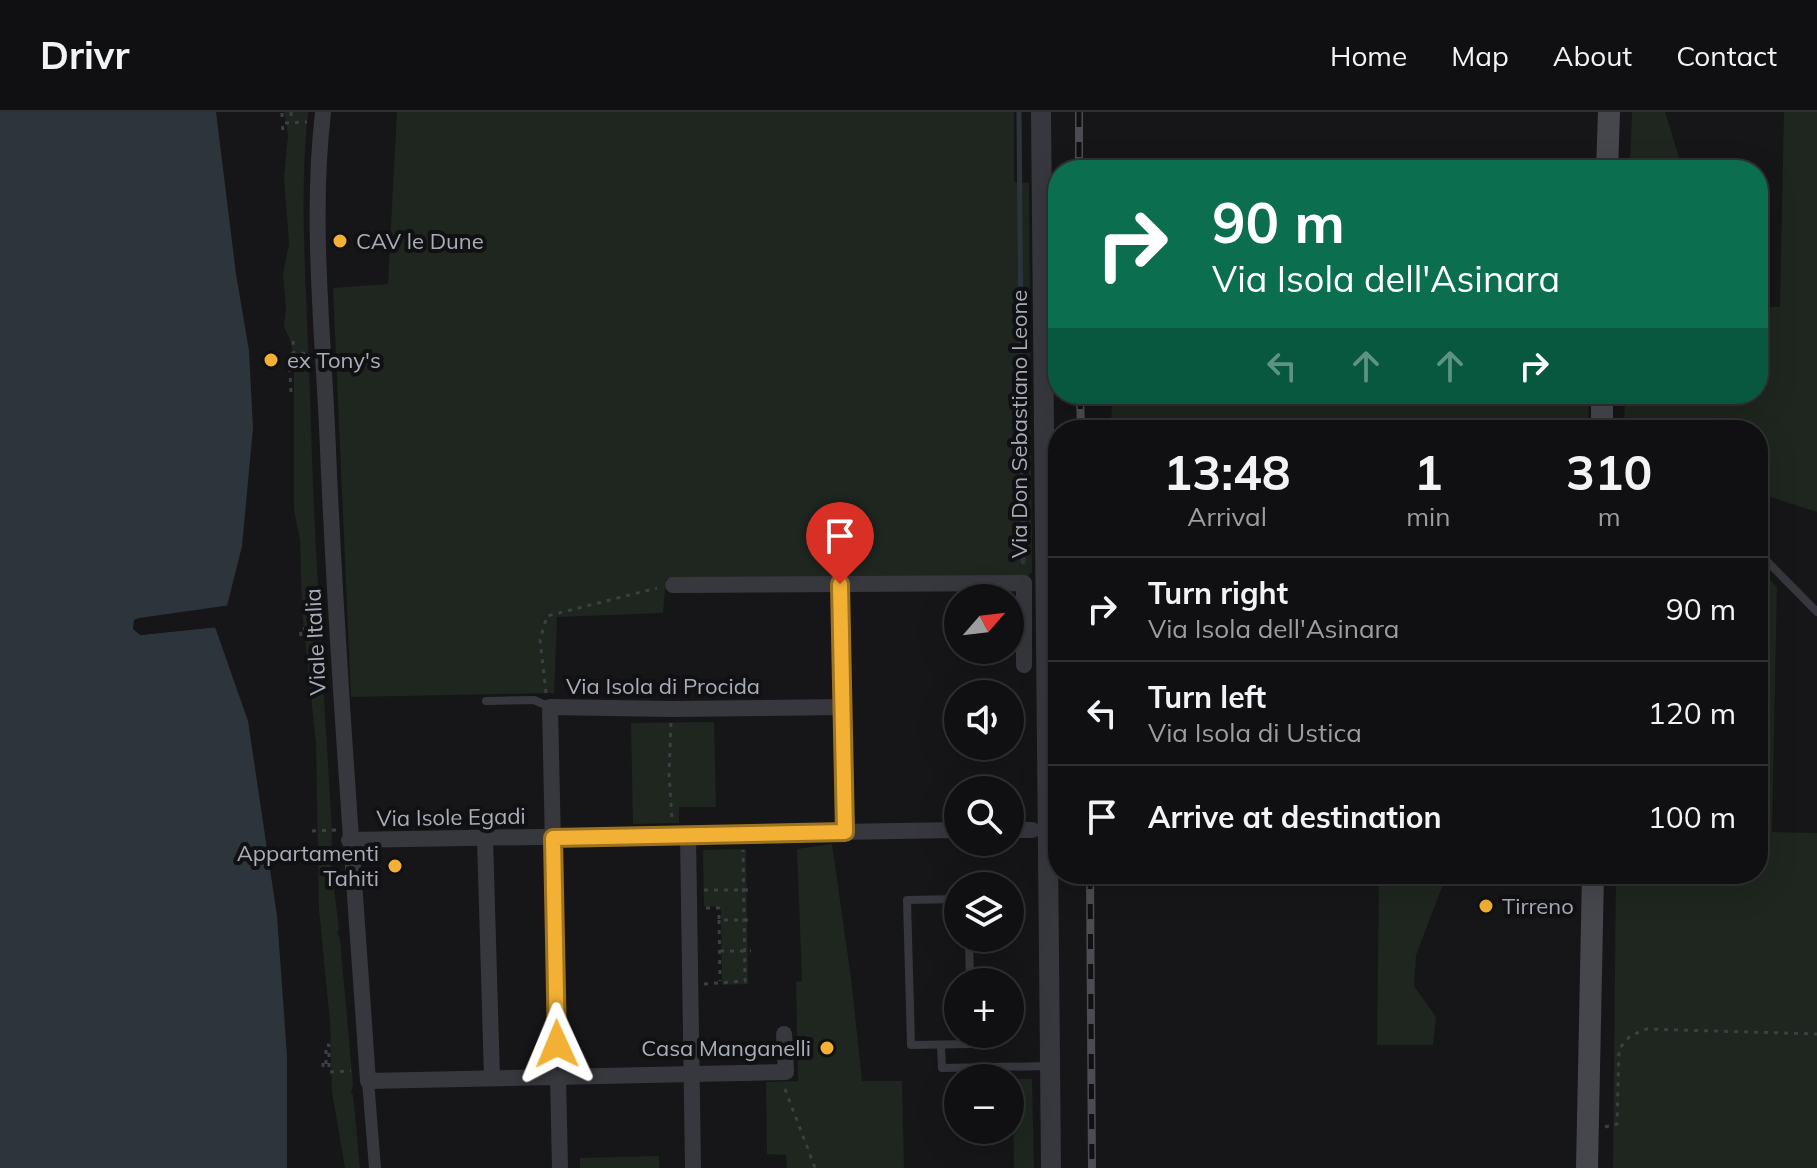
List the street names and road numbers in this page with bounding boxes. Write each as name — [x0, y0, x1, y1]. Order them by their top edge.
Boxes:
street label: Via Don Sebastiano Leone — [1005, 290, 1033, 558]
street label: Viale Italia — [298, 588, 332, 696]
street label: Via Isola di Procida — [566, 672, 760, 700]
street label: Via Isole Egadi — [376, 802, 526, 832]

